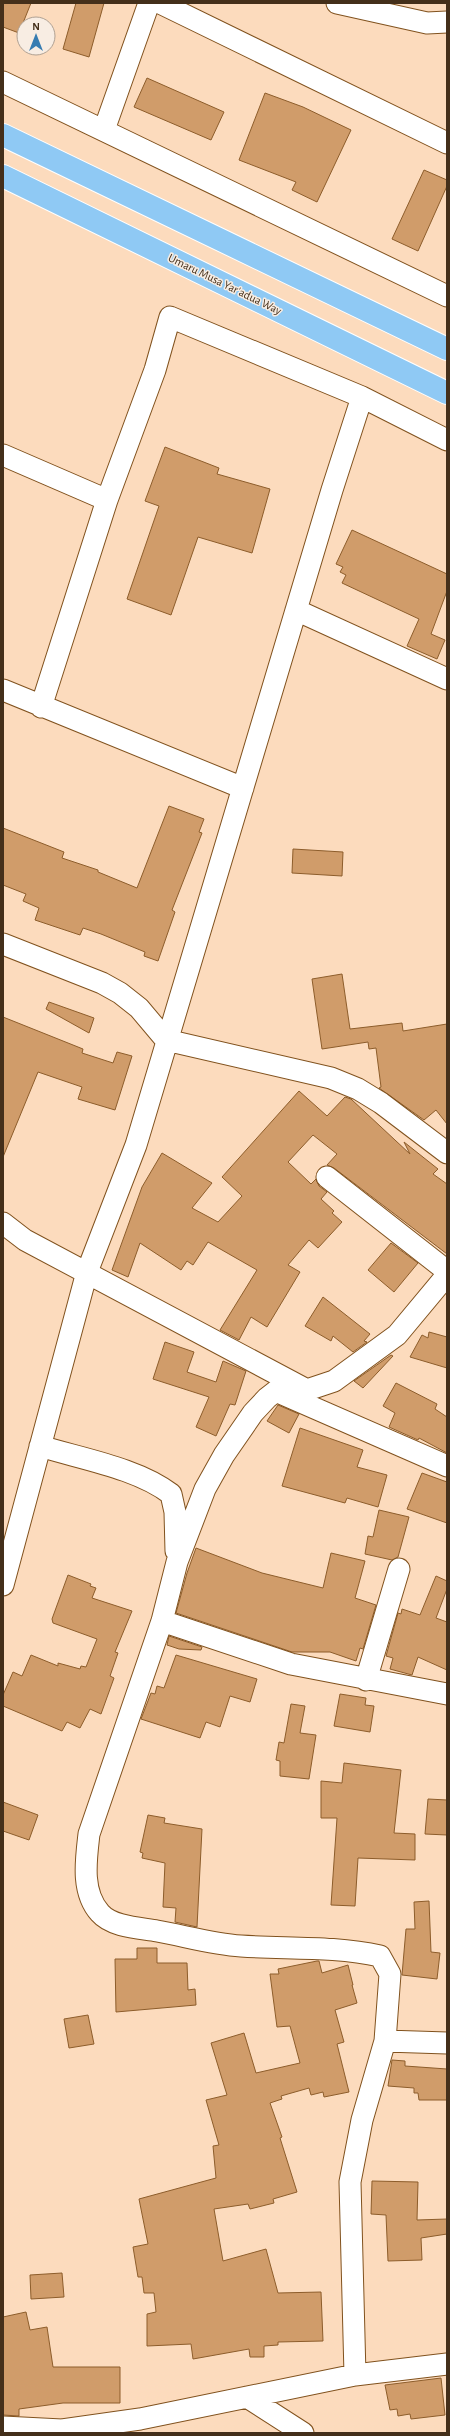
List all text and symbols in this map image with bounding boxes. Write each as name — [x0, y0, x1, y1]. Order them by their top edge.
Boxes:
north arrow — [16, 16, 56, 56]
text: N — [32, 21, 40, 32]
street label: Umaru Musa Yar'adua Way — [166, 251, 284, 318]

